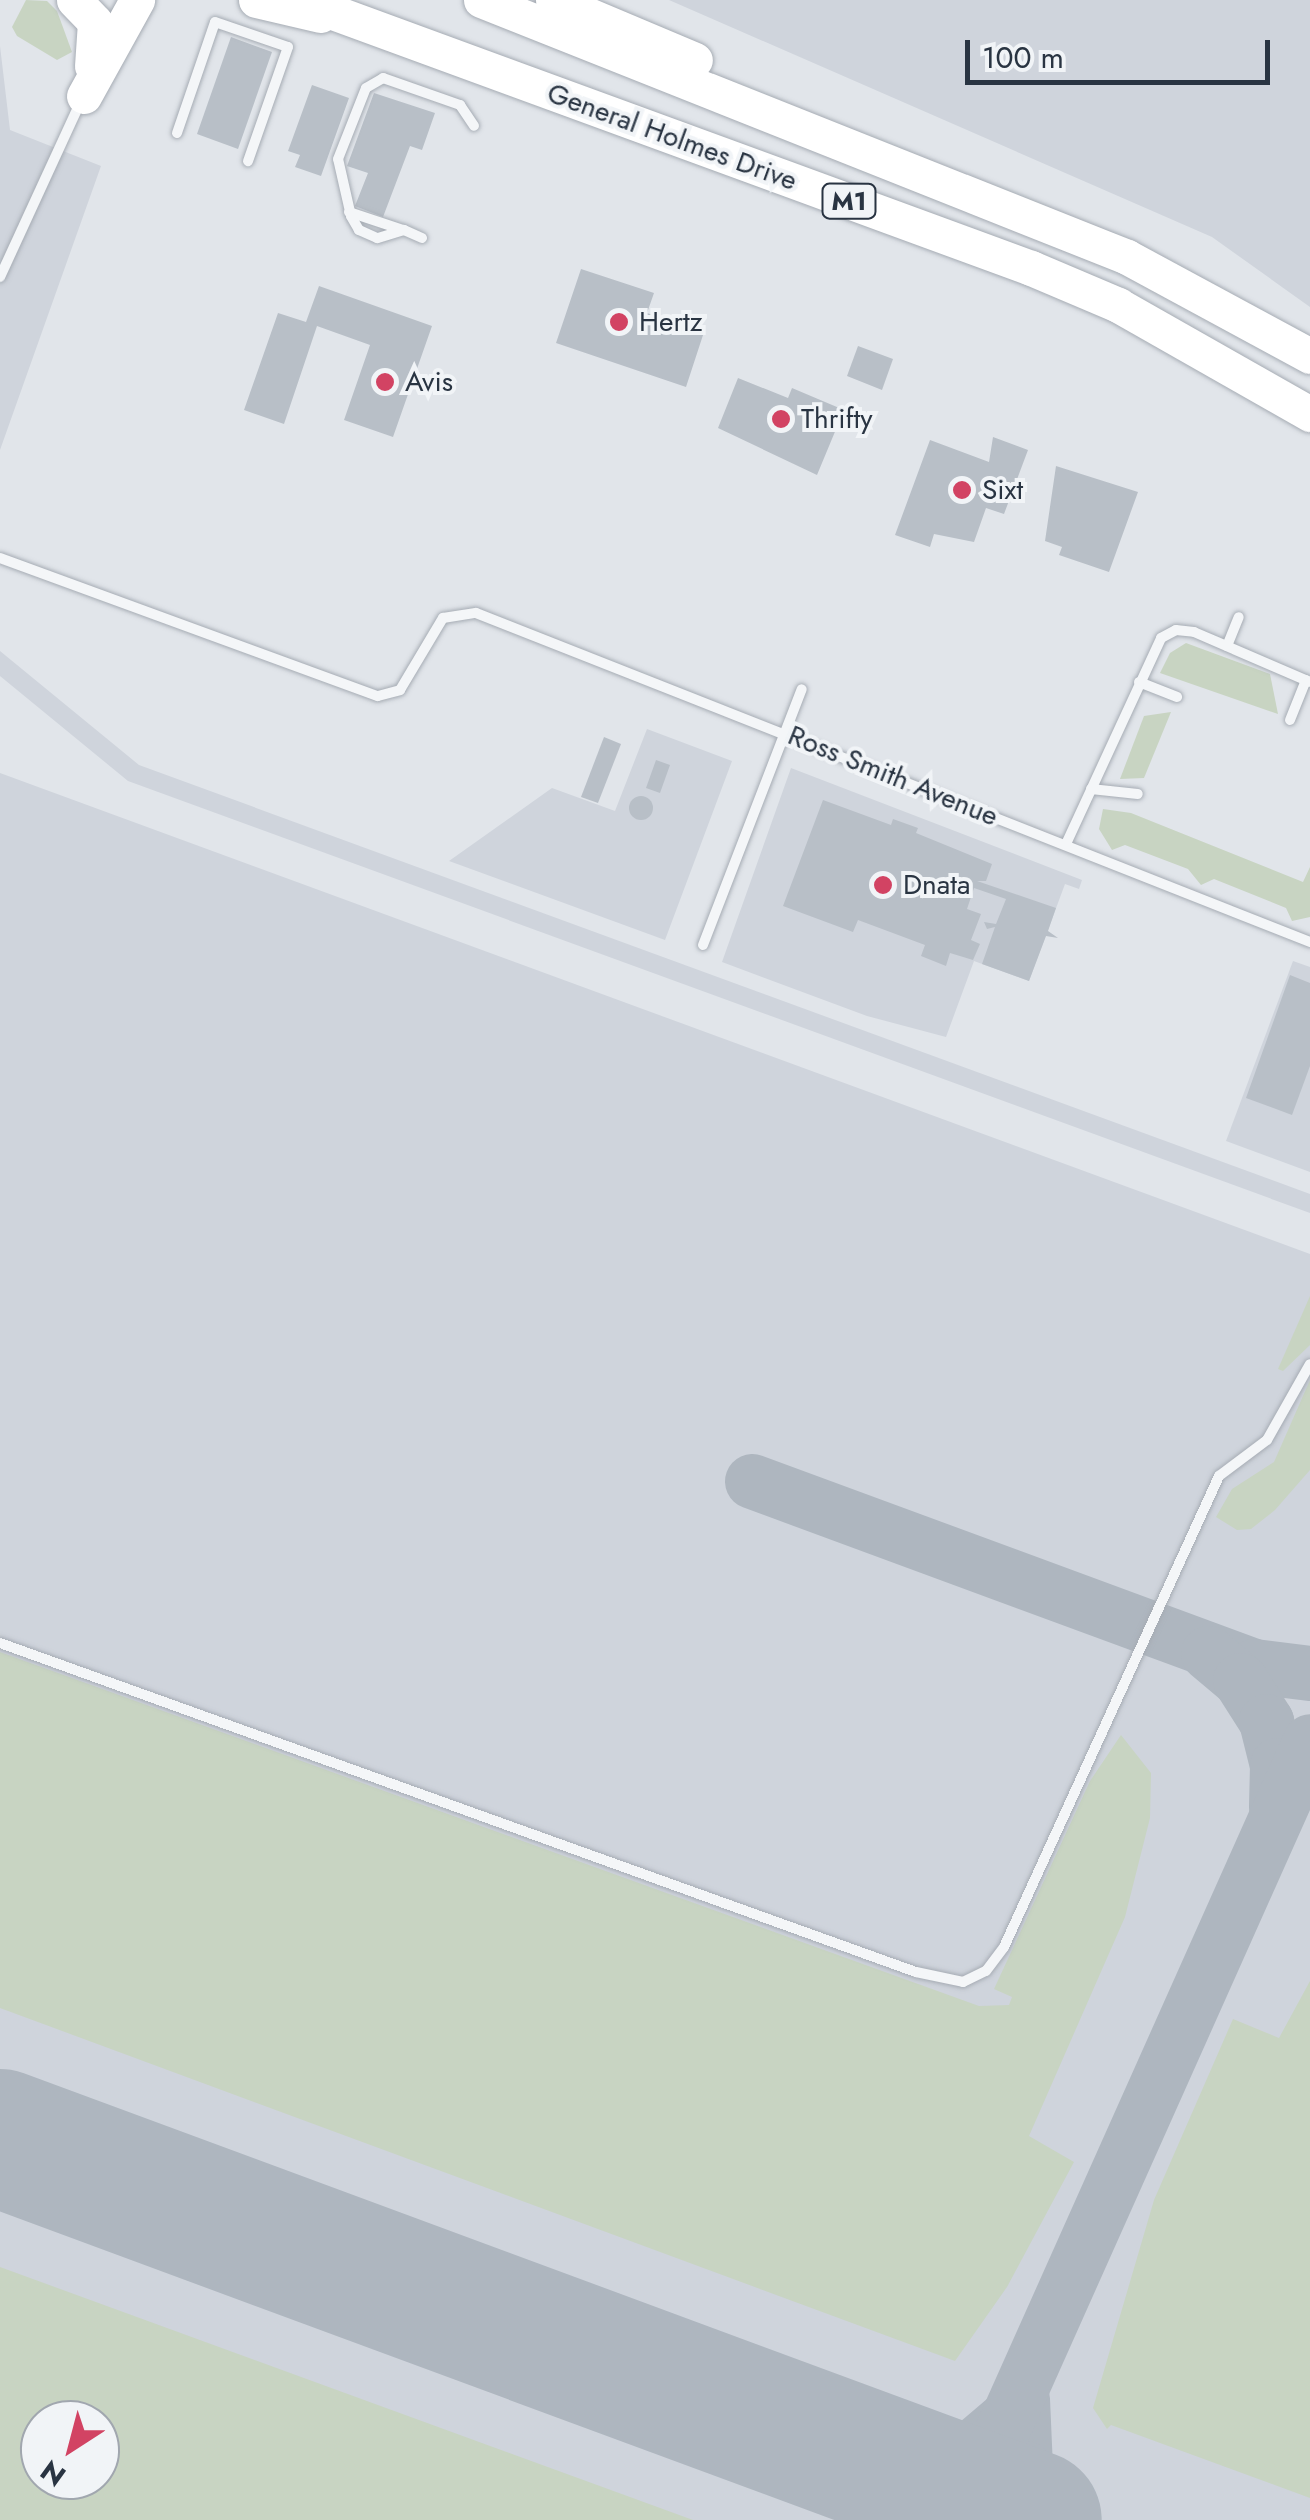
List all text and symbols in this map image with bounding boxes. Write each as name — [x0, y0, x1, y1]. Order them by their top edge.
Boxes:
scale bar — [970, 20, 1275, 82]
text: 100 m — [982, 36, 1064, 79]
street label: General Holmes Drive — [543, 76, 801, 198]
road number: M1 — [822, 181, 876, 221]
place label: Hertz — [639, 305, 703, 339]
marker: Hertz — [608, 311, 630, 333]
place label: Avis — [405, 365, 453, 399]
marker: Avis — [374, 371, 396, 393]
place label: Thrifty — [801, 402, 873, 436]
marker: Thrifty — [770, 408, 792, 430]
place label: Sixt — [982, 473, 1023, 507]
marker: Sixt — [951, 479, 973, 501]
street label: Ross Smith Avenue — [783, 719, 1003, 833]
place label: Dnata — [903, 868, 970, 902]
marker: Dnata — [872, 874, 894, 896]
north arrow — [20, 2400, 120, 2500]
text: N — [32, 2450, 74, 2496]

